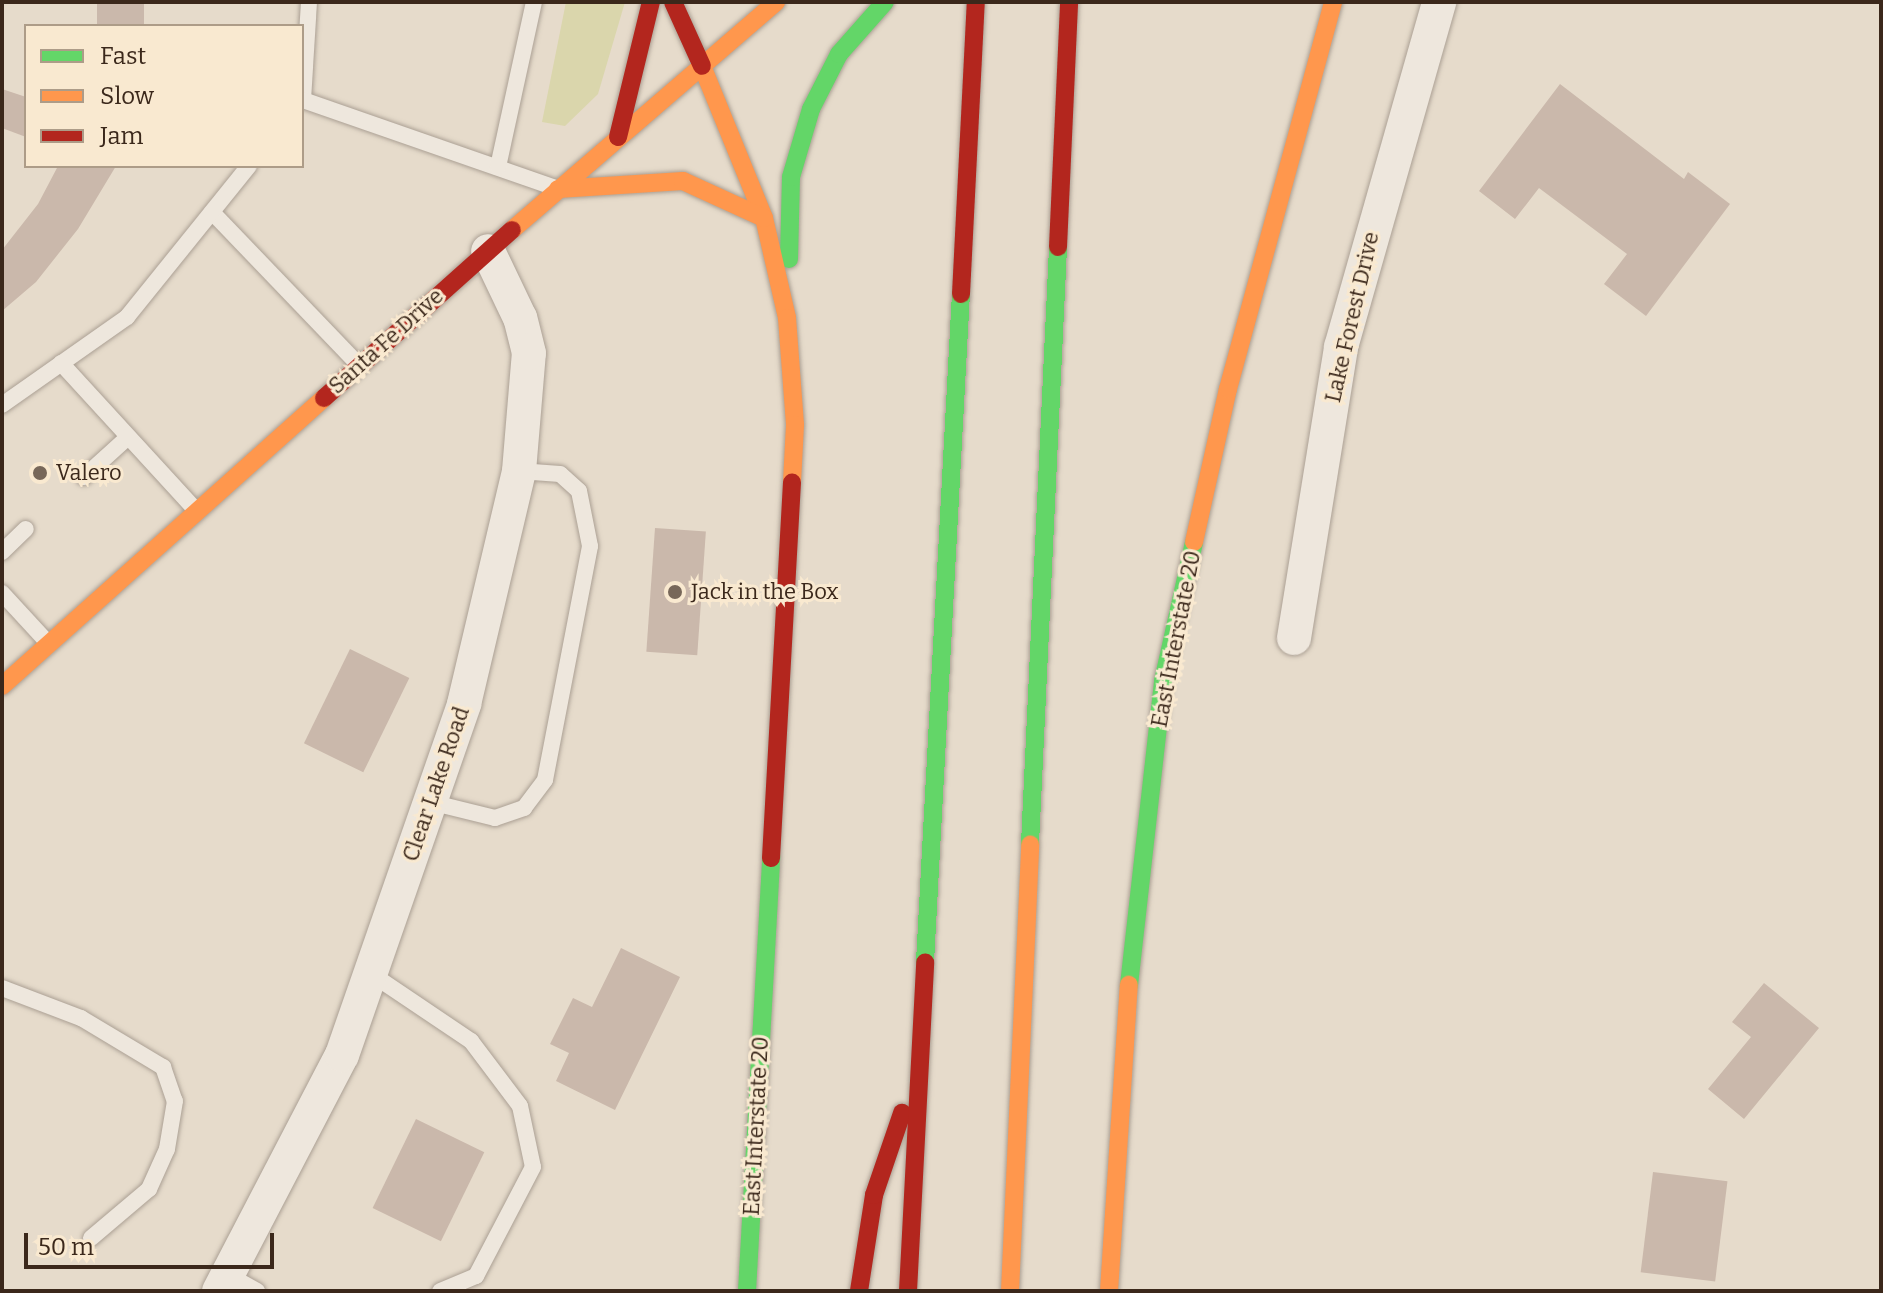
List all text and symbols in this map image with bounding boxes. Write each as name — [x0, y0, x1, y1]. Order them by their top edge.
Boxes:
legend — [24, 24, 304, 168]
text: Fast — [100, 42, 146, 70]
text: Slow — [100, 82, 154, 110]
text: Jam — [100, 122, 143, 150]
street label: Lake Forest Drive — [1320, 229, 1384, 405]
street label: Santa Fe Drive — [323, 283, 449, 399]
place label: Valero — [56, 460, 122, 486]
marker: Valero — [31, 464, 49, 482]
street label: East Interstate 20 — [1146, 548, 1206, 730]
place label: Jack in the Box — [691, 579, 838, 605]
marker: Jack in the Box — [666, 583, 684, 601]
street label: Clear Lake Road — [397, 703, 475, 865]
street label: East Interstate 20 — [738, 1036, 774, 1216]
scale bar — [28, 1217, 278, 1267]
text: 50 m — [38, 1233, 94, 1261]

